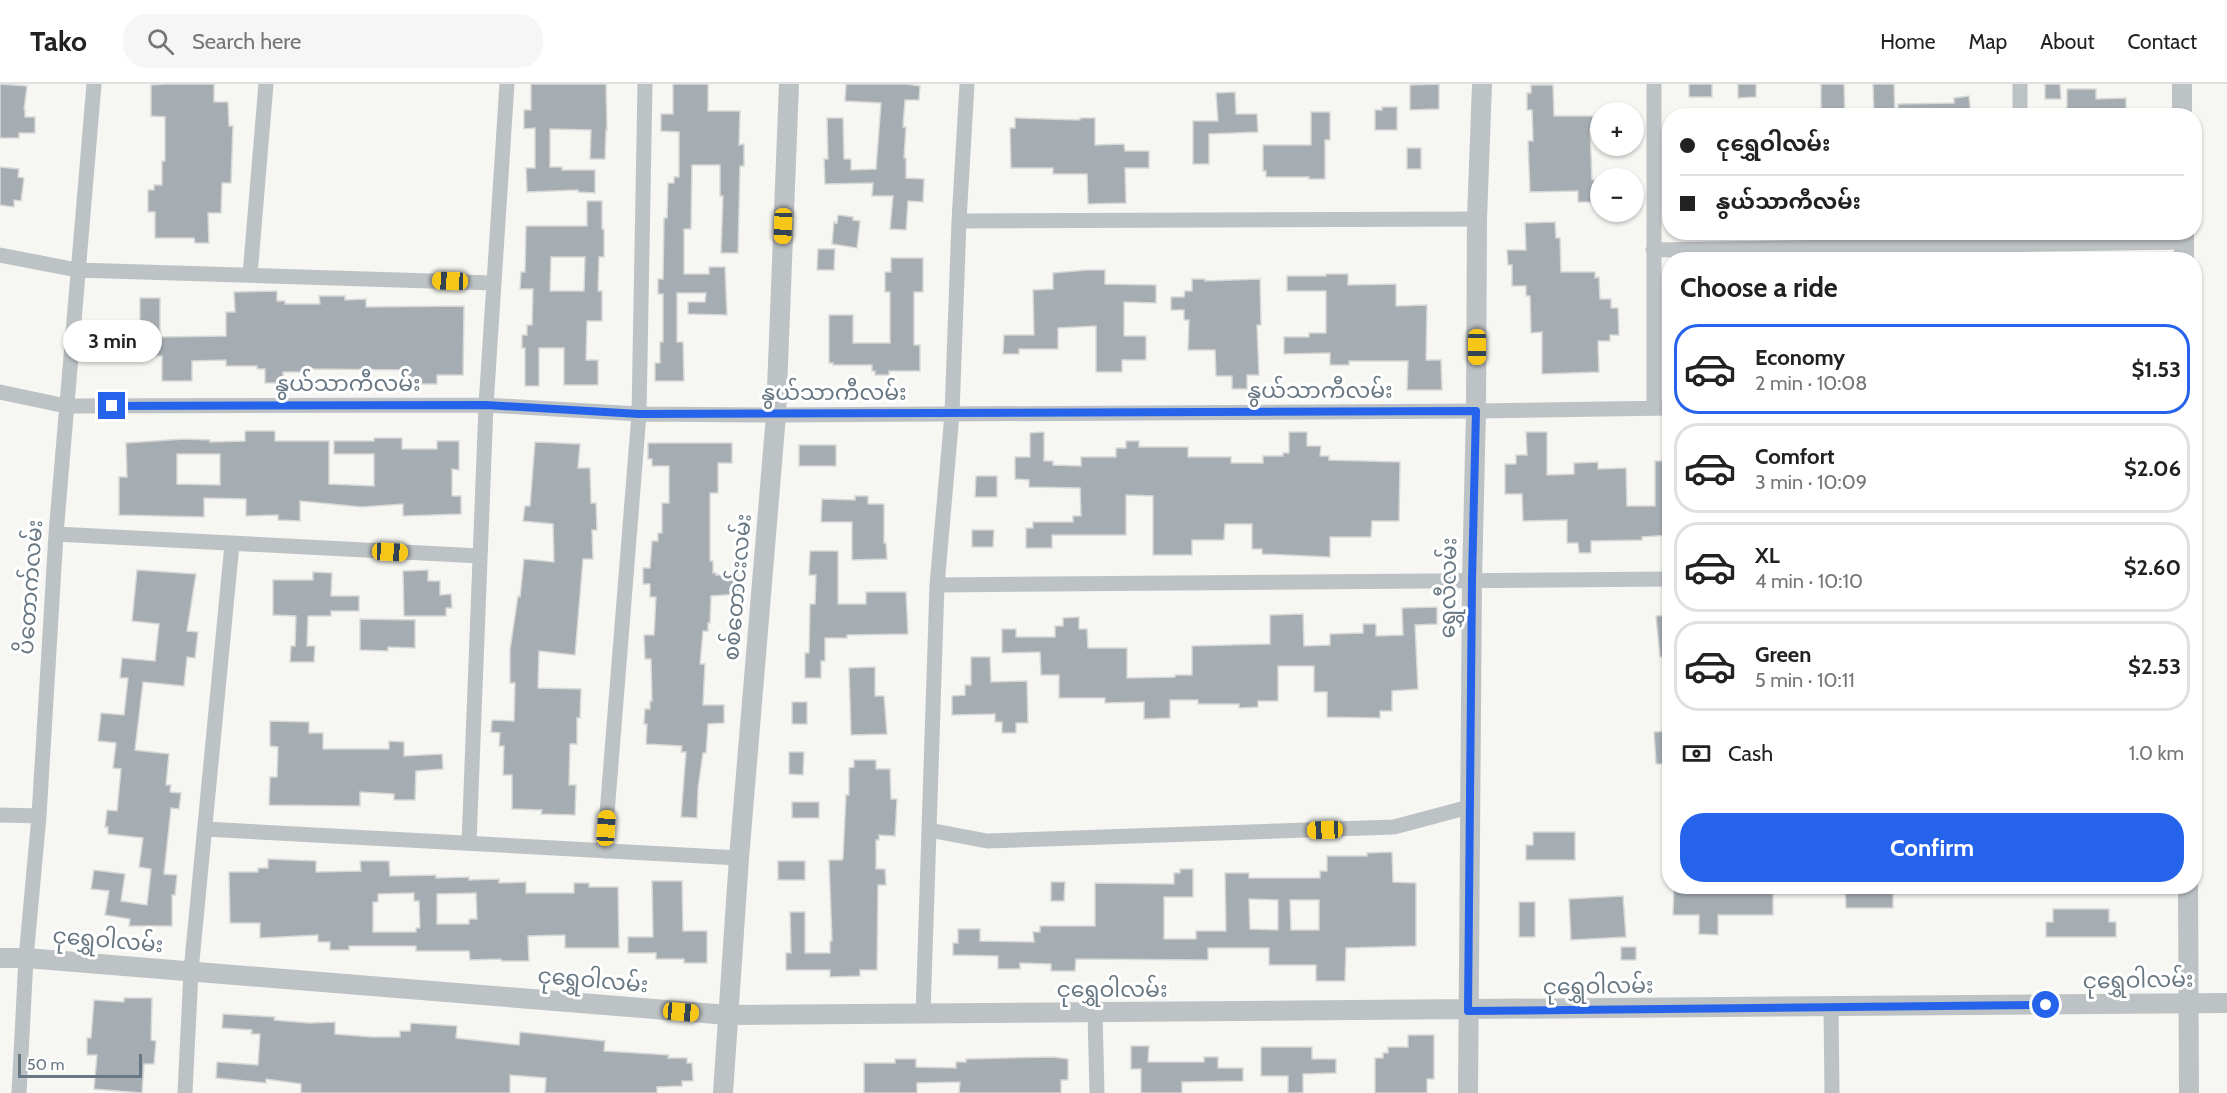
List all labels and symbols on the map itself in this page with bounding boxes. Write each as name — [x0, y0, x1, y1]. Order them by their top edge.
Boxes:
car — [773, 208, 793, 244]
car — [432, 271, 468, 291]
callout: 3 min — [63, 319, 162, 361]
car — [1468, 329, 1486, 365]
street label: နွယ်သာကီလမ်း — [275, 368, 421, 400]
street label: နွယ်သာကီလမ်း — [1247, 375, 1393, 407]
street label: နွယ်သာကီလမ်း — [761, 377, 907, 409]
route end — [98, 392, 125, 419]
street label: စစ်တောင်းလမ်း — [715, 512, 757, 661]
street label: ပိတောက်လမ်း — [10, 518, 48, 655]
street label: ရွှေလီလမ်း — [1432, 537, 1466, 639]
car — [372, 542, 408, 562]
car — [596, 809, 616, 847]
car — [1307, 820, 1343, 840]
street label: ငုရွှေဝါလမ်း — [51, 920, 165, 962]
street label: ငုရွှေဝါလမ်း — [536, 960, 650, 1002]
street label: ငုရွှေဝါလမ်း — [2082, 964, 2194, 998]
street label: ငုရွှေဝါလမ်း — [1542, 970, 1654, 1004]
street label: ငုရွှေဝါလမ်း — [1056, 974, 1168, 1007]
route start — [2032, 991, 2059, 1018]
car — [662, 1001, 700, 1023]
scale bar — [18, 1051, 142, 1078]

